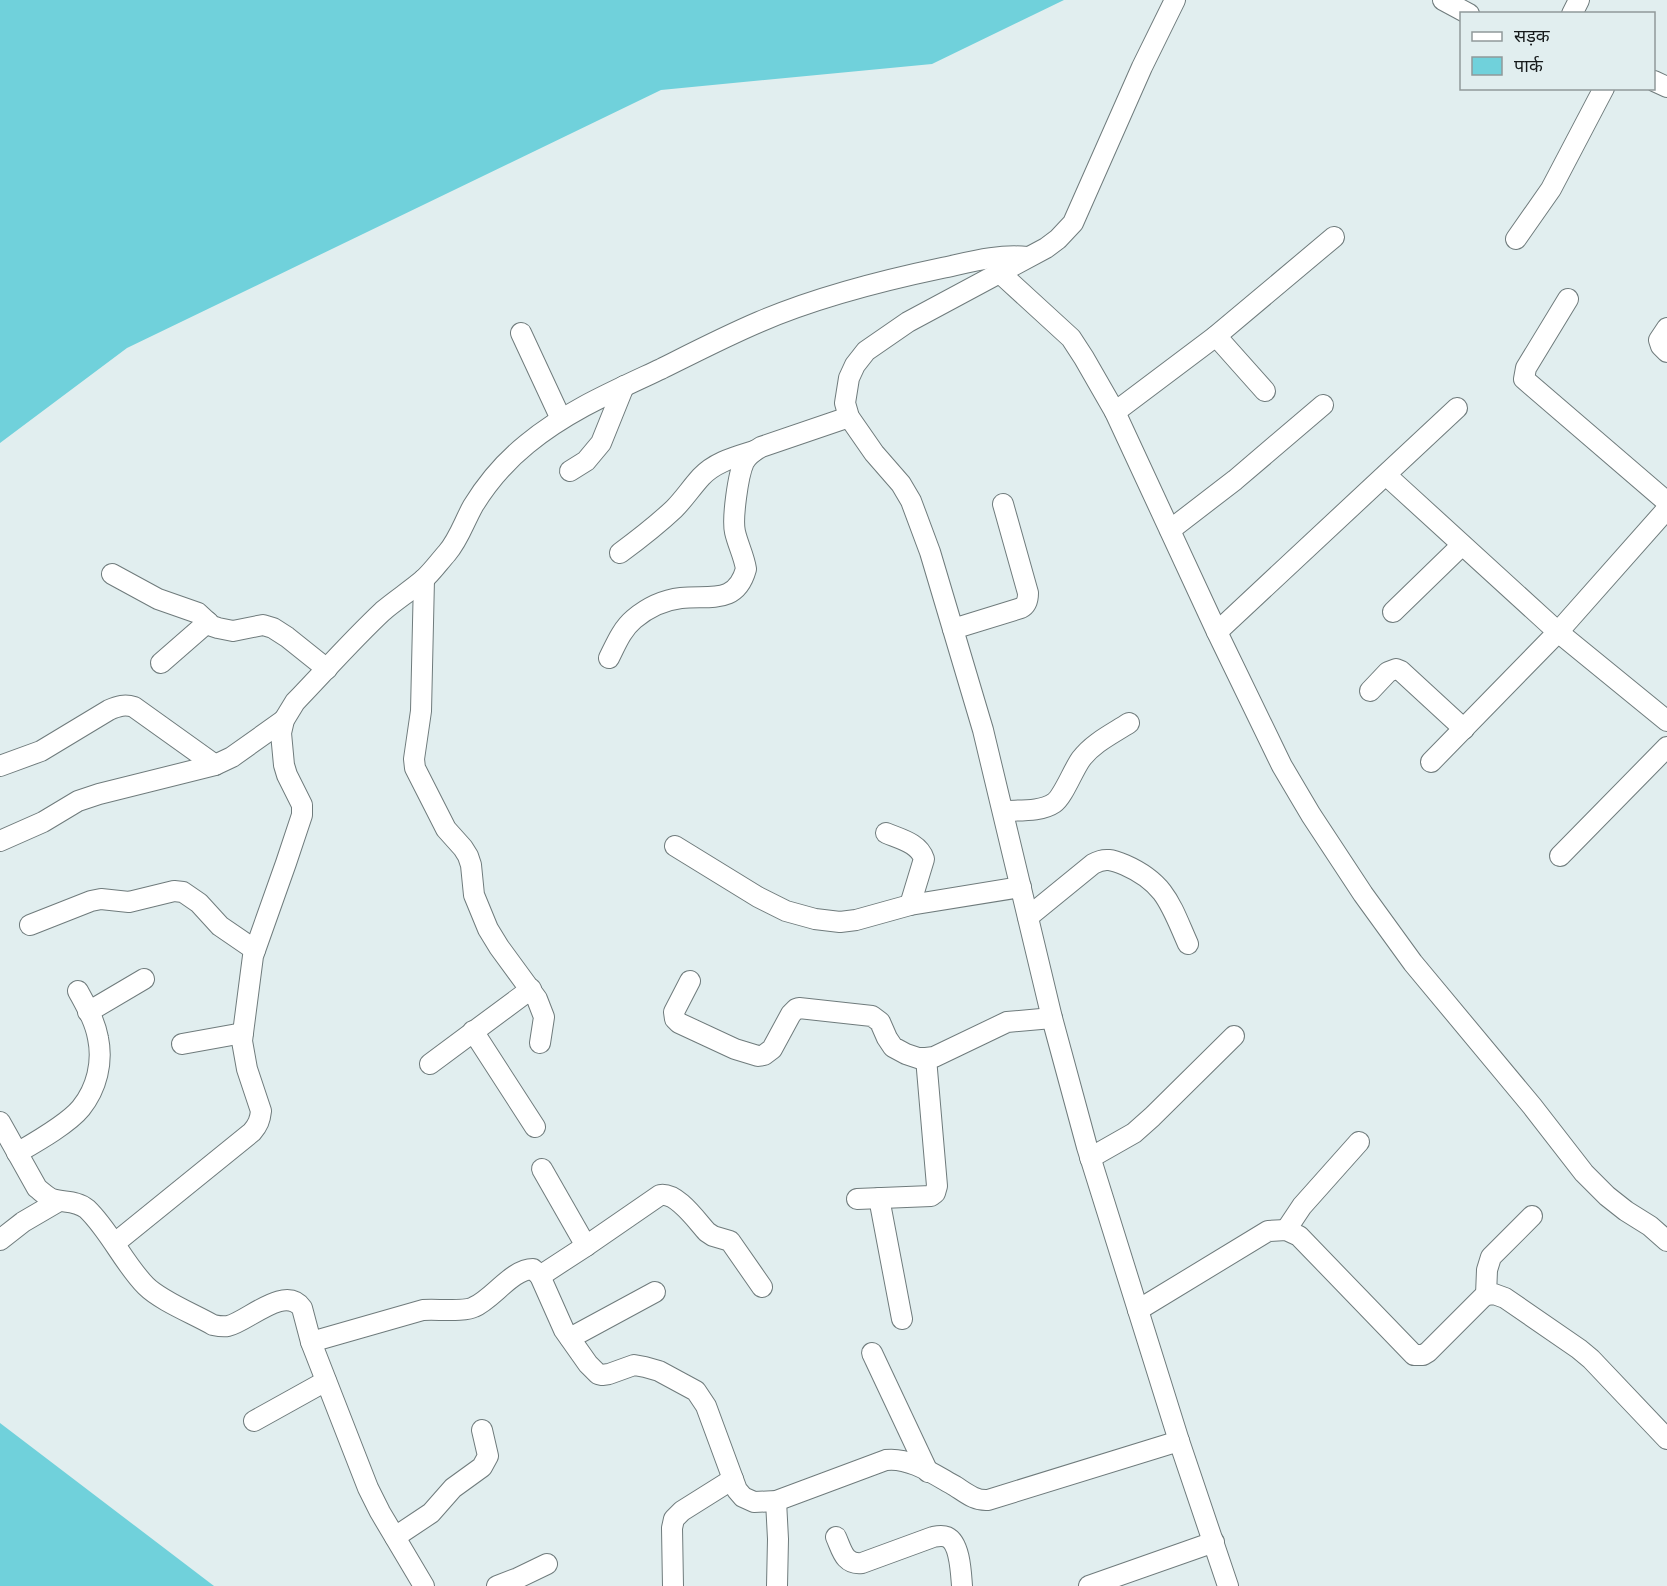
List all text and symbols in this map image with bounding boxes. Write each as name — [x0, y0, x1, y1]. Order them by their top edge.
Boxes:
legend — [1460, 12, 1655, 90]
text: सड़क — [1514, 24, 1551, 47]
text: पार्क — [1514, 54, 1544, 77]

